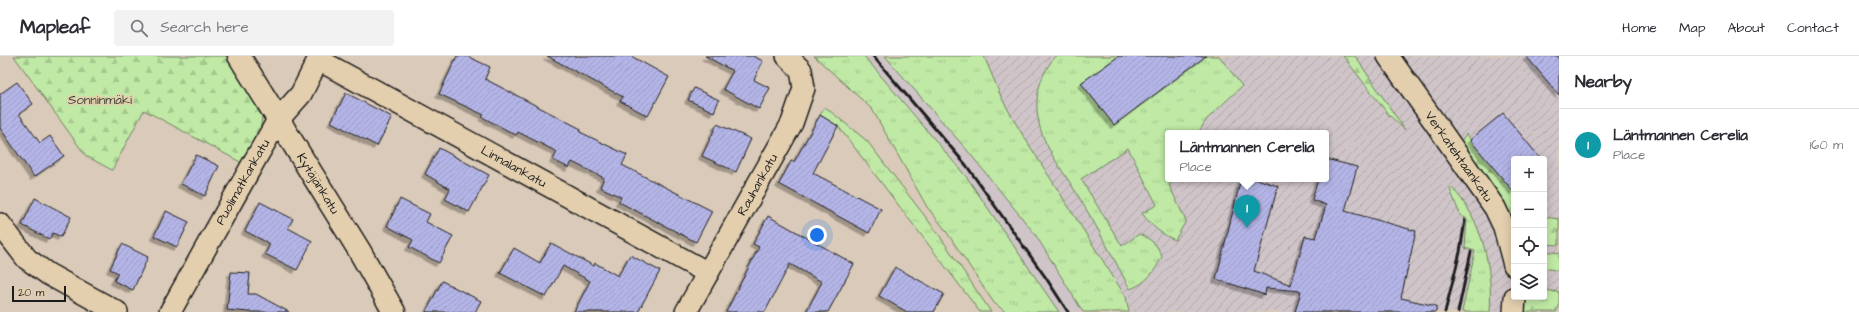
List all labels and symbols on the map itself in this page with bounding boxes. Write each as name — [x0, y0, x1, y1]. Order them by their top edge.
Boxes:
park label: Sonninmäki — [68, 91, 132, 109]
street label: Verkatehtaankatu — [1421, 108, 1497, 206]
street label: Puolimatkankatu — [211, 135, 274, 228]
street label: Linnalankatu — [478, 141, 550, 192]
street label: Kytäjänkatu — [292, 150, 344, 218]
street label: Rauhankatu — [733, 150, 782, 219]
pin: 1 — [1234, 195, 1260, 228]
your location — [807, 225, 827, 245]
scale bar — [12, 284, 66, 303]

